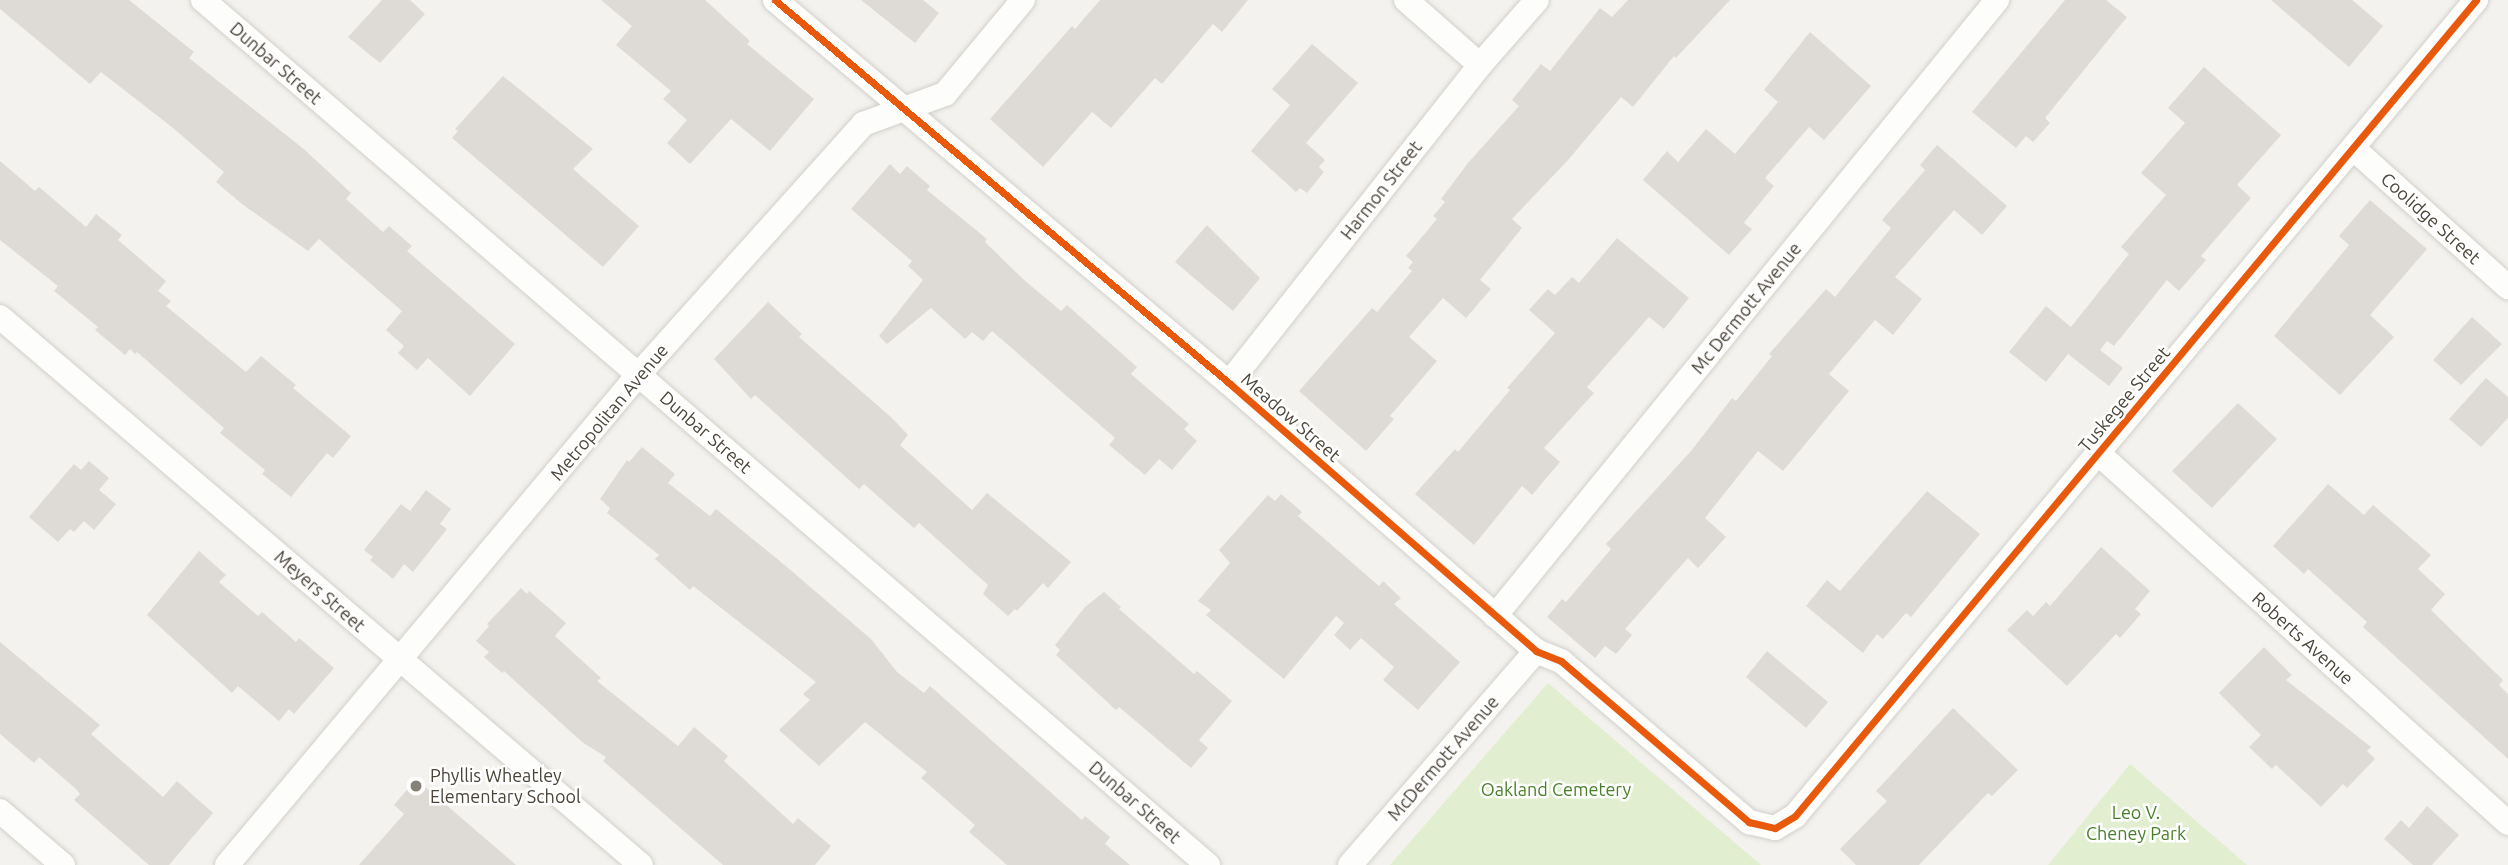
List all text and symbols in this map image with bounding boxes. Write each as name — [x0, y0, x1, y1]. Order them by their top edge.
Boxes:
street label: Dunbar Street — [226, 17, 326, 109]
street label: Harmon Street — [1336, 136, 1426, 244]
street label: Coolidge Street — [2377, 168, 2485, 268]
street label: Mc Dermott Avenue — [1686, 238, 1806, 378]
street label: Metropolitan Avenue — [546, 339, 672, 485]
street label: Tuskegee Street — [2074, 342, 2174, 456]
street label: Meadow Street — [1237, 368, 1345, 466]
street label: Dunbar Street — [656, 386, 756, 478]
street label: Meyers Street — [270, 546, 370, 636]
street label: Roberts Avenue — [2248, 587, 2358, 689]
street label: McDermott Avenue — [1383, 691, 1503, 825]
street label: Dunbar Street — [1085, 756, 1185, 848]
place label: Phyllis Wheatley Elementary School — [430, 765, 581, 808]
marker: Phyllis Wheatley Elementary School — [408, 778, 424, 794]
park label: Oakland Cemetery — [1481, 778, 1631, 800]
park label: Leo V. Cheney Park — [2086, 802, 2186, 844]

